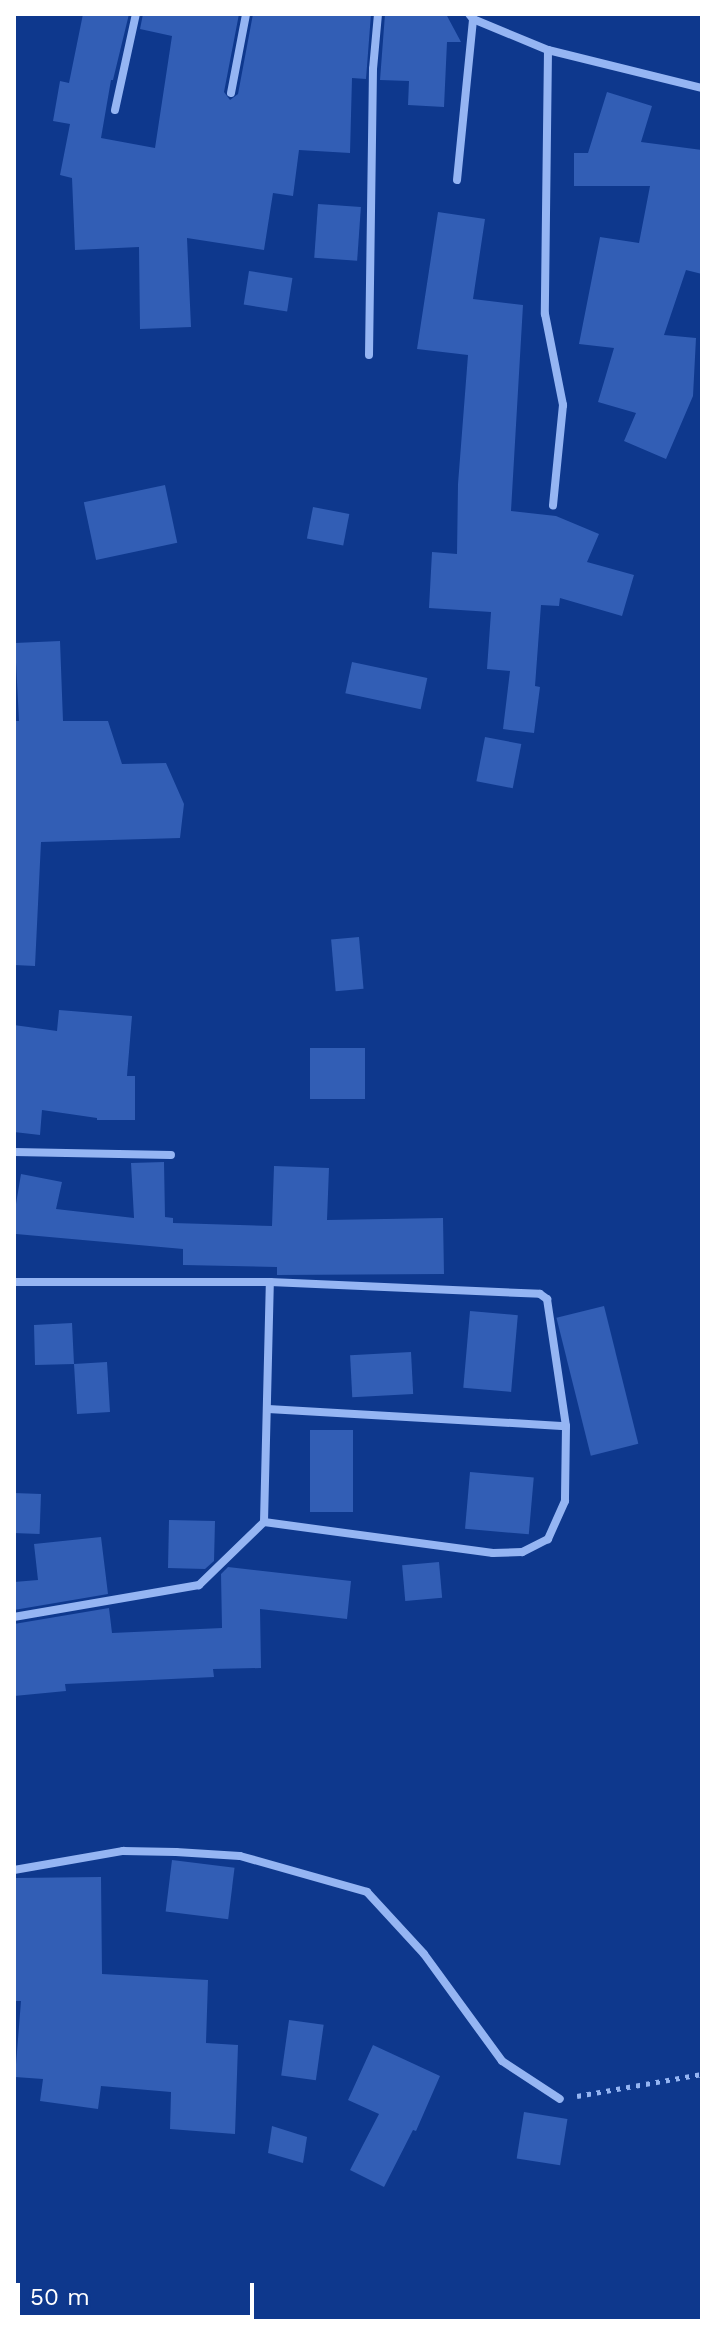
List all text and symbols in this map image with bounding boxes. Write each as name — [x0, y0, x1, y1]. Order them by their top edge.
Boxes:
scale bar — [20, 2267, 258, 2317]
text: 50 m — [30, 2283, 90, 2311]

